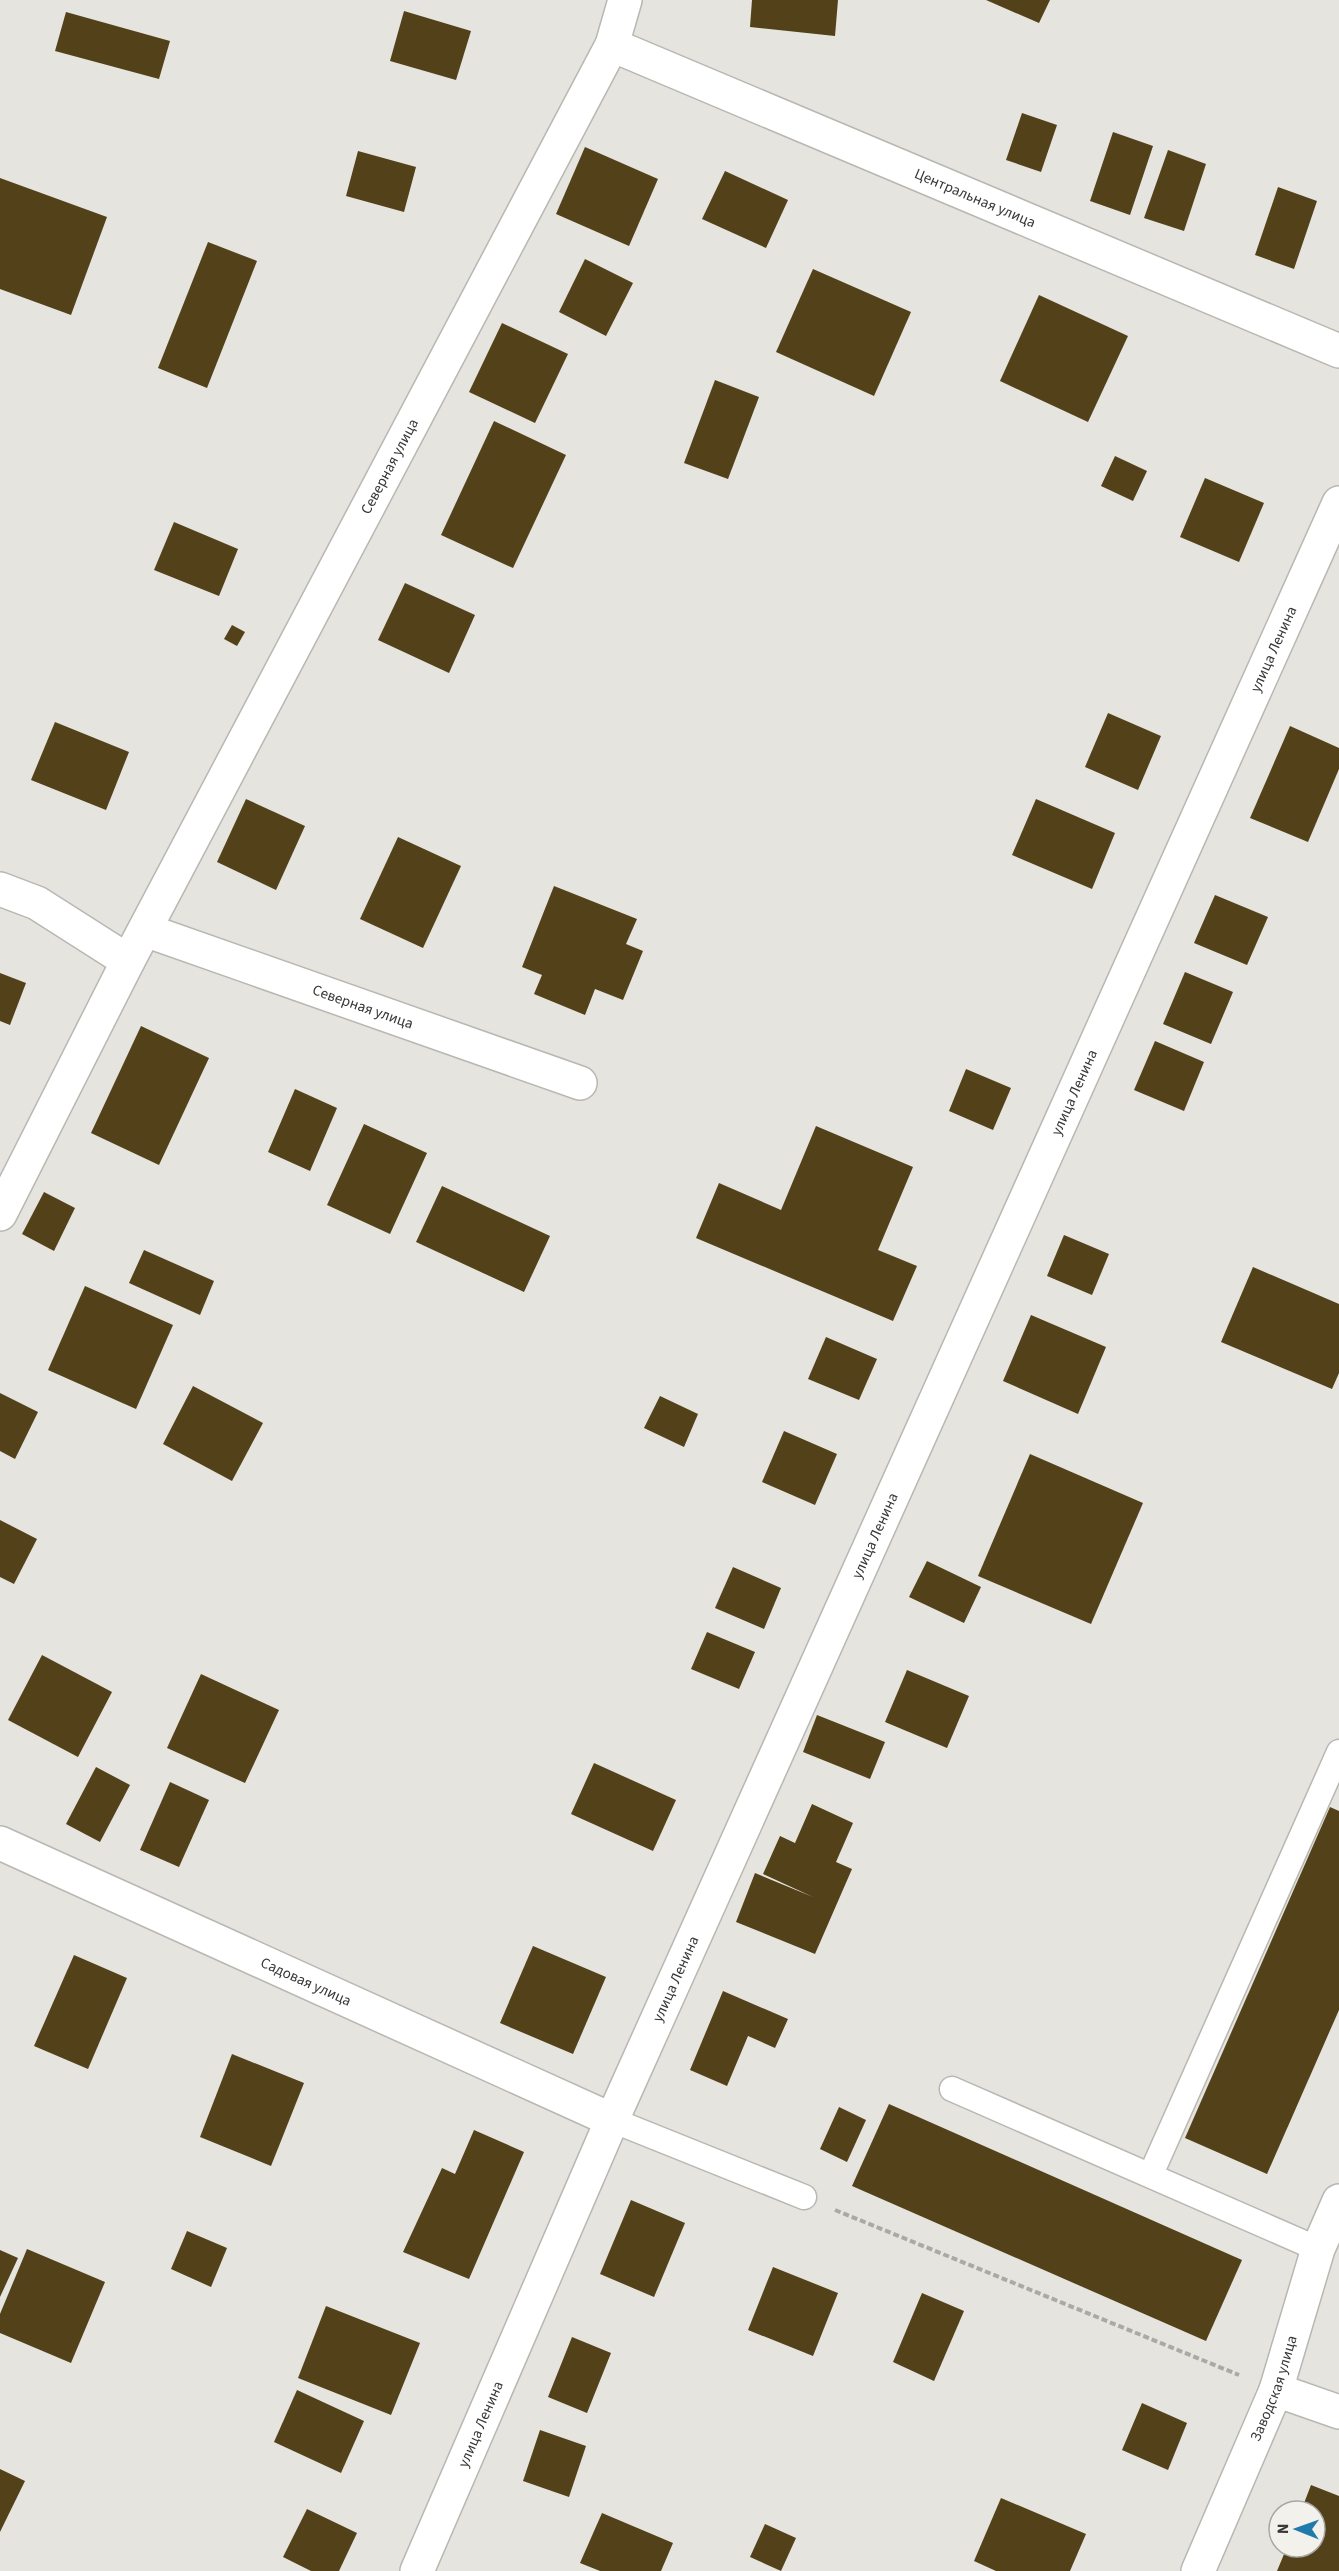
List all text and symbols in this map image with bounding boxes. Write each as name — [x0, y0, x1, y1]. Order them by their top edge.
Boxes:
street label: Центральная улица — [911, 163, 1039, 233]
street label: Северная улица — [355, 415, 423, 518]
street label: улица Ленина — [1245, 603, 1302, 696]
street label: Северная улица — [310, 979, 416, 1034]
street label: улица Ленина — [1046, 1046, 1102, 1139]
street label: улица Ленина — [846, 1489, 903, 1582]
street label: улица Ленина — [647, 1933, 704, 2025]
street label: Садовая улица — [257, 1952, 355, 2011]
street label: Заводская улица — [1245, 2333, 1302, 2444]
street label: улица Ленина — [453, 2378, 508, 2471]
north arrow — [1267, 2499, 1327, 2559]
text: N — [1272, 2523, 1294, 2534]

